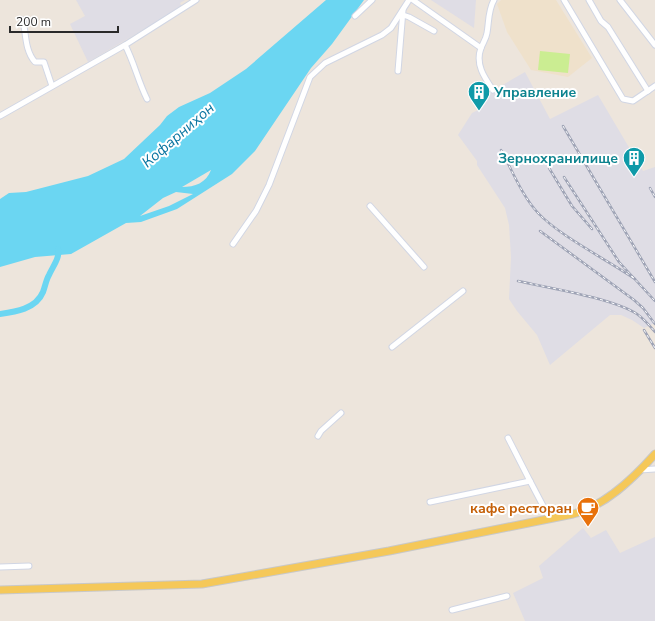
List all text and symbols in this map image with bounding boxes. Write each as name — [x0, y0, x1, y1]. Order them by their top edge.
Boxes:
scale bar — [10, 8, 118, 34]
text: 200 m — [16, 14, 51, 30]
building icon: Управление — [466, 79, 492, 112]
place label: Управление — [493, 83, 577, 102]
water label: Кофарниҳон — [137, 98, 219, 172]
building icon: Зернохранилище — [621, 145, 647, 178]
place label: Зернохранилище — [498, 149, 618, 168]
cafe icon: кафе ресторан — [575, 495, 601, 528]
place label: кафе ресторан — [470, 499, 572, 518]

